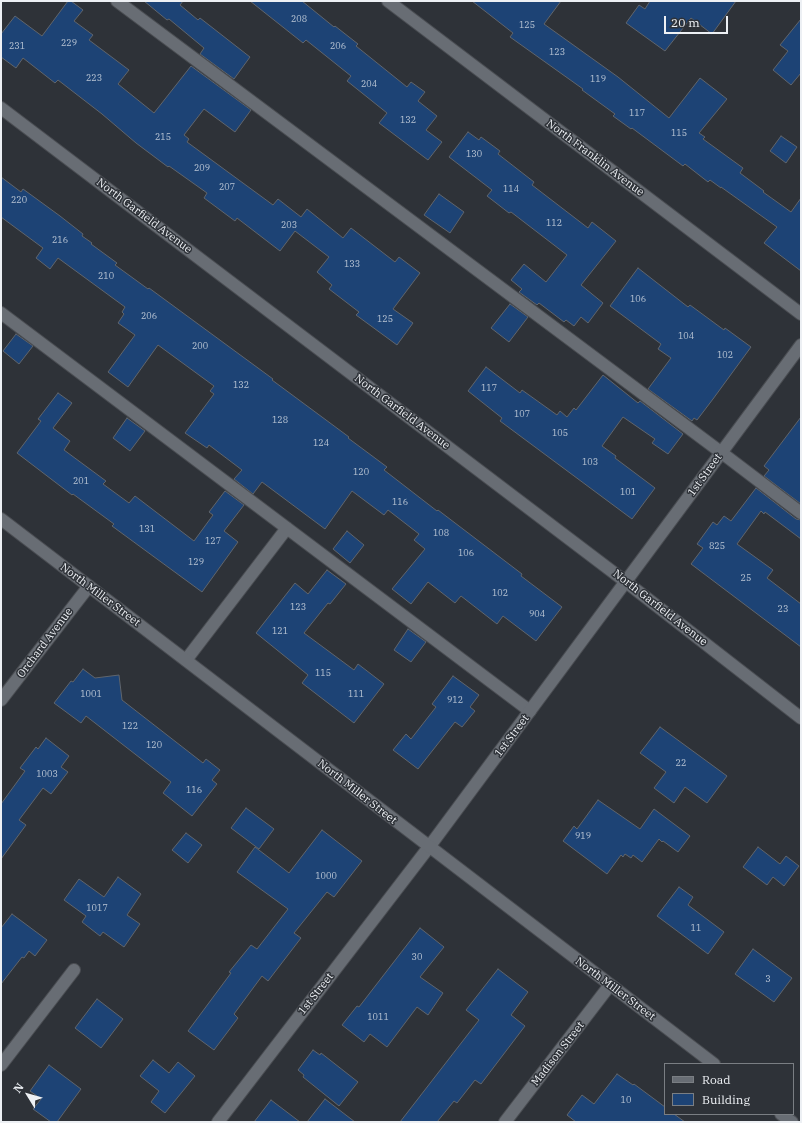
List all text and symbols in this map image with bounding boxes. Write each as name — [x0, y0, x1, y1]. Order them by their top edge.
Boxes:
scale bar — [666, 8, 730, 34]
house number: 208 — [291, 14, 307, 24]
text: 20 m — [671, 15, 700, 30]
house number: 125 — [519, 20, 535, 30]
house number: 229 — [61, 38, 77, 48]
house number: 231 — [9, 41, 25, 51]
house number: 206 — [330, 41, 346, 51]
house number: 123 — [549, 47, 565, 57]
house number: 223 — [86, 73, 102, 83]
house number: 119 — [590, 74, 606, 84]
house number: 204 — [361, 79, 377, 89]
house number: 117 — [629, 108, 645, 118]
house number: 132 — [400, 115, 416, 125]
street label: North Franklin Avenue — [544, 117, 646, 199]
house number: 115 — [671, 128, 687, 138]
house number: 215 — [155, 132, 171, 142]
house number: 130 — [466, 149, 482, 159]
house number: 209 — [194, 163, 210, 173]
street label: North Garfield Avenue — [94, 176, 194, 256]
house number: 207 — [219, 182, 235, 192]
house number: 114 — [503, 184, 519, 194]
house number: 220 — [11, 195, 27, 205]
house number: 112 — [546, 218, 562, 228]
house number: 203 — [281, 220, 297, 230]
house number: 216 — [52, 235, 68, 245]
house number: 133 — [344, 259, 360, 269]
house number: 210 — [98, 271, 114, 281]
house number: 106 — [630, 294, 646, 304]
house number: 206 — [141, 311, 157, 321]
house number: 125 — [377, 314, 393, 324]
house number: 104 — [678, 331, 694, 341]
house number: 200 — [192, 341, 208, 351]
house number: 102 — [717, 350, 733, 360]
street label: North Garfield Avenue — [352, 372, 452, 452]
house number: 132 — [233, 380, 249, 390]
house number: 117 — [481, 383, 497, 393]
house number: 107 — [514, 409, 530, 419]
house number: 128 — [272, 415, 288, 425]
house number: 105 — [552, 428, 568, 438]
house number: 124 — [313, 438, 329, 448]
street label: 1st Street — [685, 451, 725, 499]
house number: 103 — [582, 457, 598, 467]
house number: 120 — [353, 467, 369, 477]
house number: 201 — [73, 476, 89, 486]
house number: 101 — [620, 487, 636, 497]
house number: 116 — [392, 497, 408, 507]
house number: 131 — [139, 524, 155, 534]
house number: 108 — [433, 528, 449, 538]
house number: 127 — [205, 536, 221, 546]
house number: 825 — [709, 541, 725, 551]
house number: 106 — [458, 548, 474, 558]
house number: 129 — [188, 557, 204, 567]
street label: North Miller Street — [57, 561, 143, 629]
street label: North Garfield Avenue — [610, 567, 710, 649]
house number: 25 — [741, 573, 751, 583]
house number: 102 — [492, 588, 508, 598]
house number: 123 — [290, 602, 306, 612]
house number: 23 — [778, 604, 788, 614]
street label: Orchard Avenue — [14, 605, 76, 681]
house number: 904 — [529, 609, 545, 619]
house number: 121 — [272, 626, 288, 636]
house number: 115 — [315, 668, 331, 678]
house number: 1001 — [80, 689, 102, 699]
house number: 111 — [348, 689, 364, 699]
house number: 912 — [447, 695, 463, 705]
street label: 1st Street — [492, 712, 532, 760]
house number: 122 — [122, 721, 138, 731]
house number: 120 — [146, 740, 162, 750]
street label: North Miller Street — [315, 757, 399, 827]
house number: 22 — [676, 758, 686, 768]
house number: 1003 — [36, 769, 58, 779]
house number: 116 — [186, 785, 202, 795]
house number: 919 — [575, 831, 591, 841]
house number: 1000 — [315, 871, 337, 881]
house number: 1017 — [86, 903, 108, 913]
house number: 11 — [691, 923, 701, 933]
house number: 30 — [412, 952, 422, 962]
street label: North Miller Street — [572, 955, 658, 1023]
street label: 1st Street — [296, 971, 336, 1017]
house number: 3 — [765, 974, 771, 984]
house number: 1011 — [367, 1012, 389, 1022]
street label: Madison Street — [529, 1019, 587, 1089]
legend — [664, 1063, 794, 1115]
text: Road — [702, 1072, 731, 1087]
north arrow — [8, 1075, 48, 1115]
text: N — [10, 1080, 27, 1095]
text: Building — [702, 1092, 750, 1107]
house number: 10 — [621, 1095, 631, 1105]

